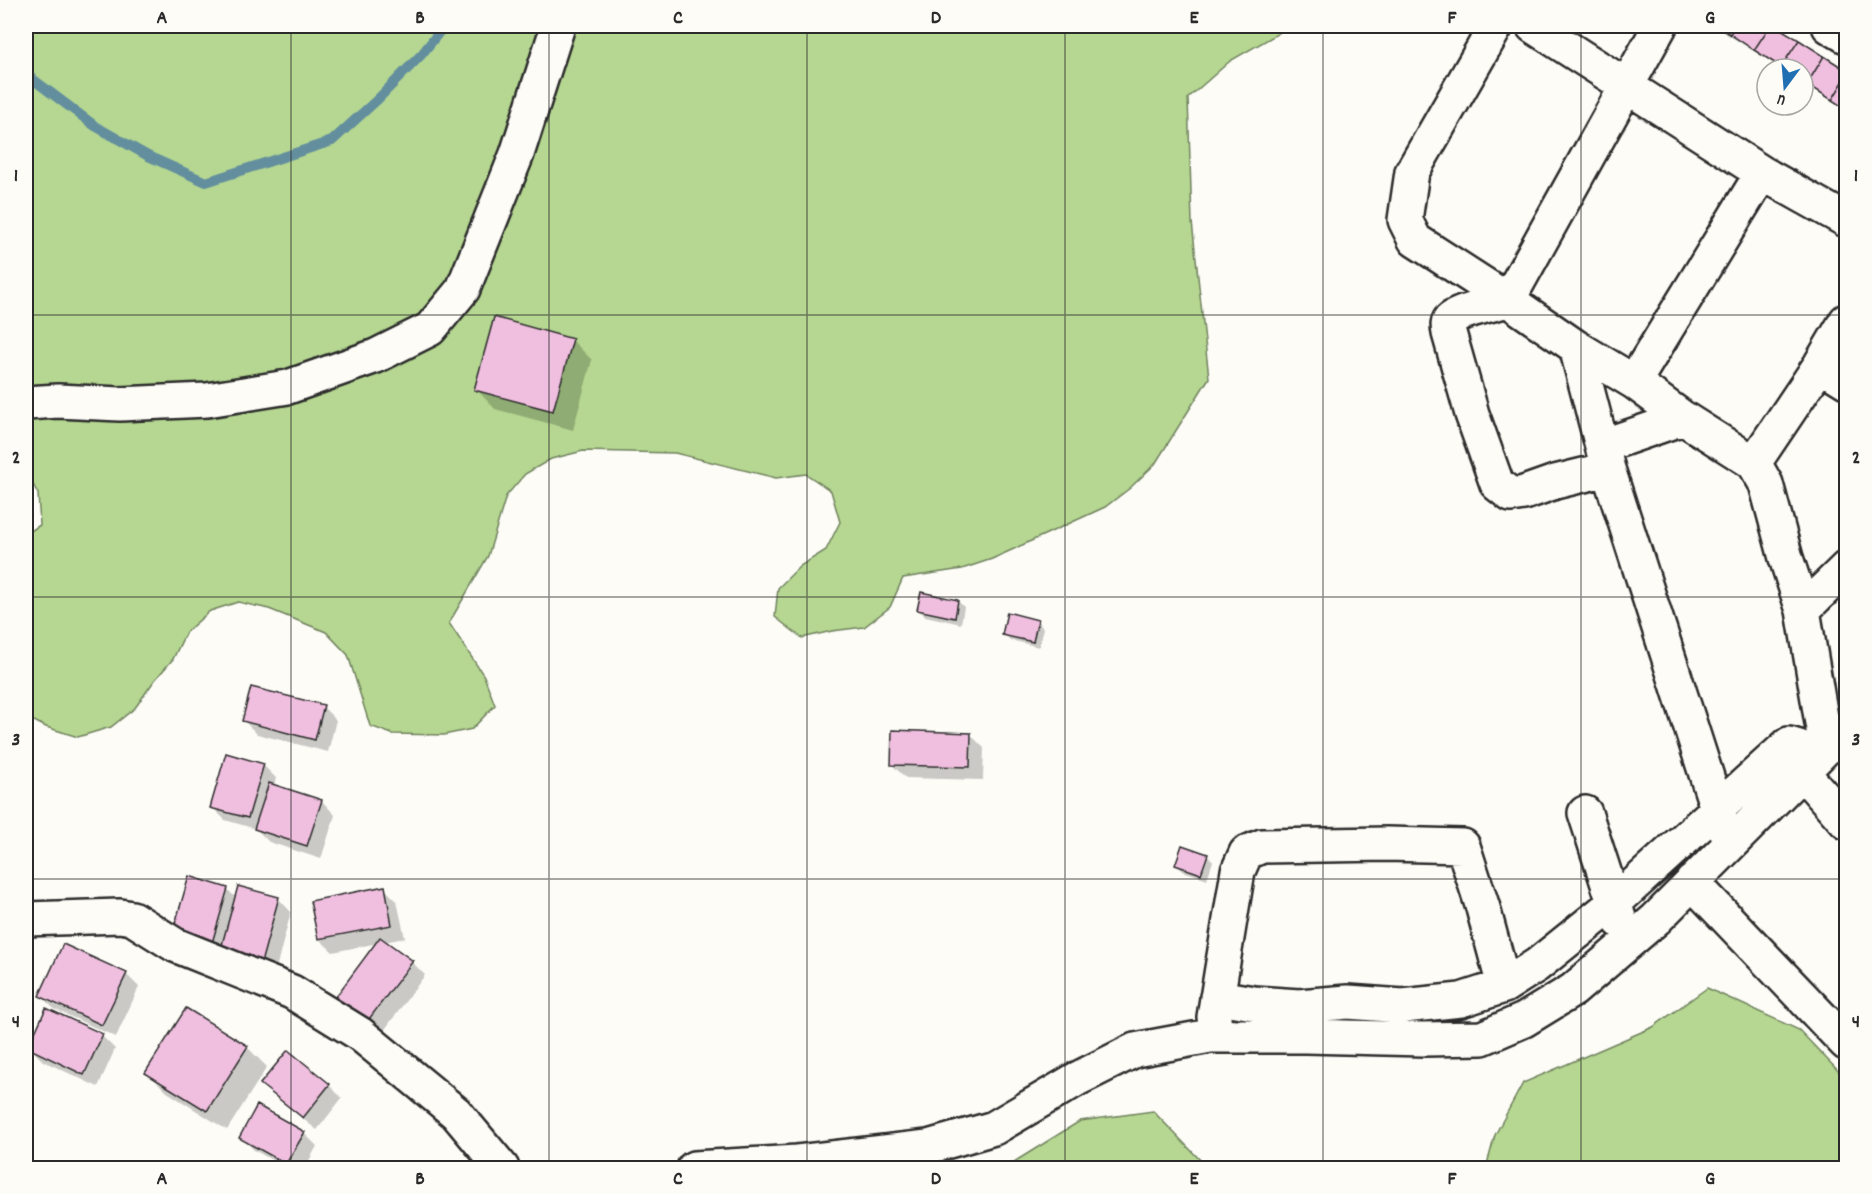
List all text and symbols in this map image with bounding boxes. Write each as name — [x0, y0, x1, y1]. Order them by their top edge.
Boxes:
text: A — [157, 5, 168, 33]
text: B — [415, 5, 425, 33]
text: C — [673, 5, 683, 33]
text: D — [931, 5, 942, 33]
text: E — [1189, 5, 1199, 33]
text: F — [1448, 5, 1458, 33]
text: G — [1705, 5, 1715, 33]
north arrow — [1755, 57, 1815, 117]
text: U — [1774, 87, 1788, 111]
text: 1 — [14, 163, 18, 191]
text: 1 — [1854, 163, 1858, 191]
text: 2 — [12, 445, 20, 473]
text: 2 — [1852, 445, 1860, 473]
text: 3 — [12, 727, 20, 755]
text: 3 — [1852, 727, 1860, 755]
text: 4 — [12, 1009, 20, 1037]
text: 4 — [1852, 1009, 1860, 1037]
text: A — [157, 1166, 168, 1194]
text: B — [415, 1166, 425, 1194]
text: C — [673, 1166, 683, 1194]
text: D — [931, 1166, 942, 1194]
text: E — [1189, 1166, 1199, 1194]
text: F — [1448, 1166, 1458, 1194]
text: G — [1705, 1166, 1715, 1194]

